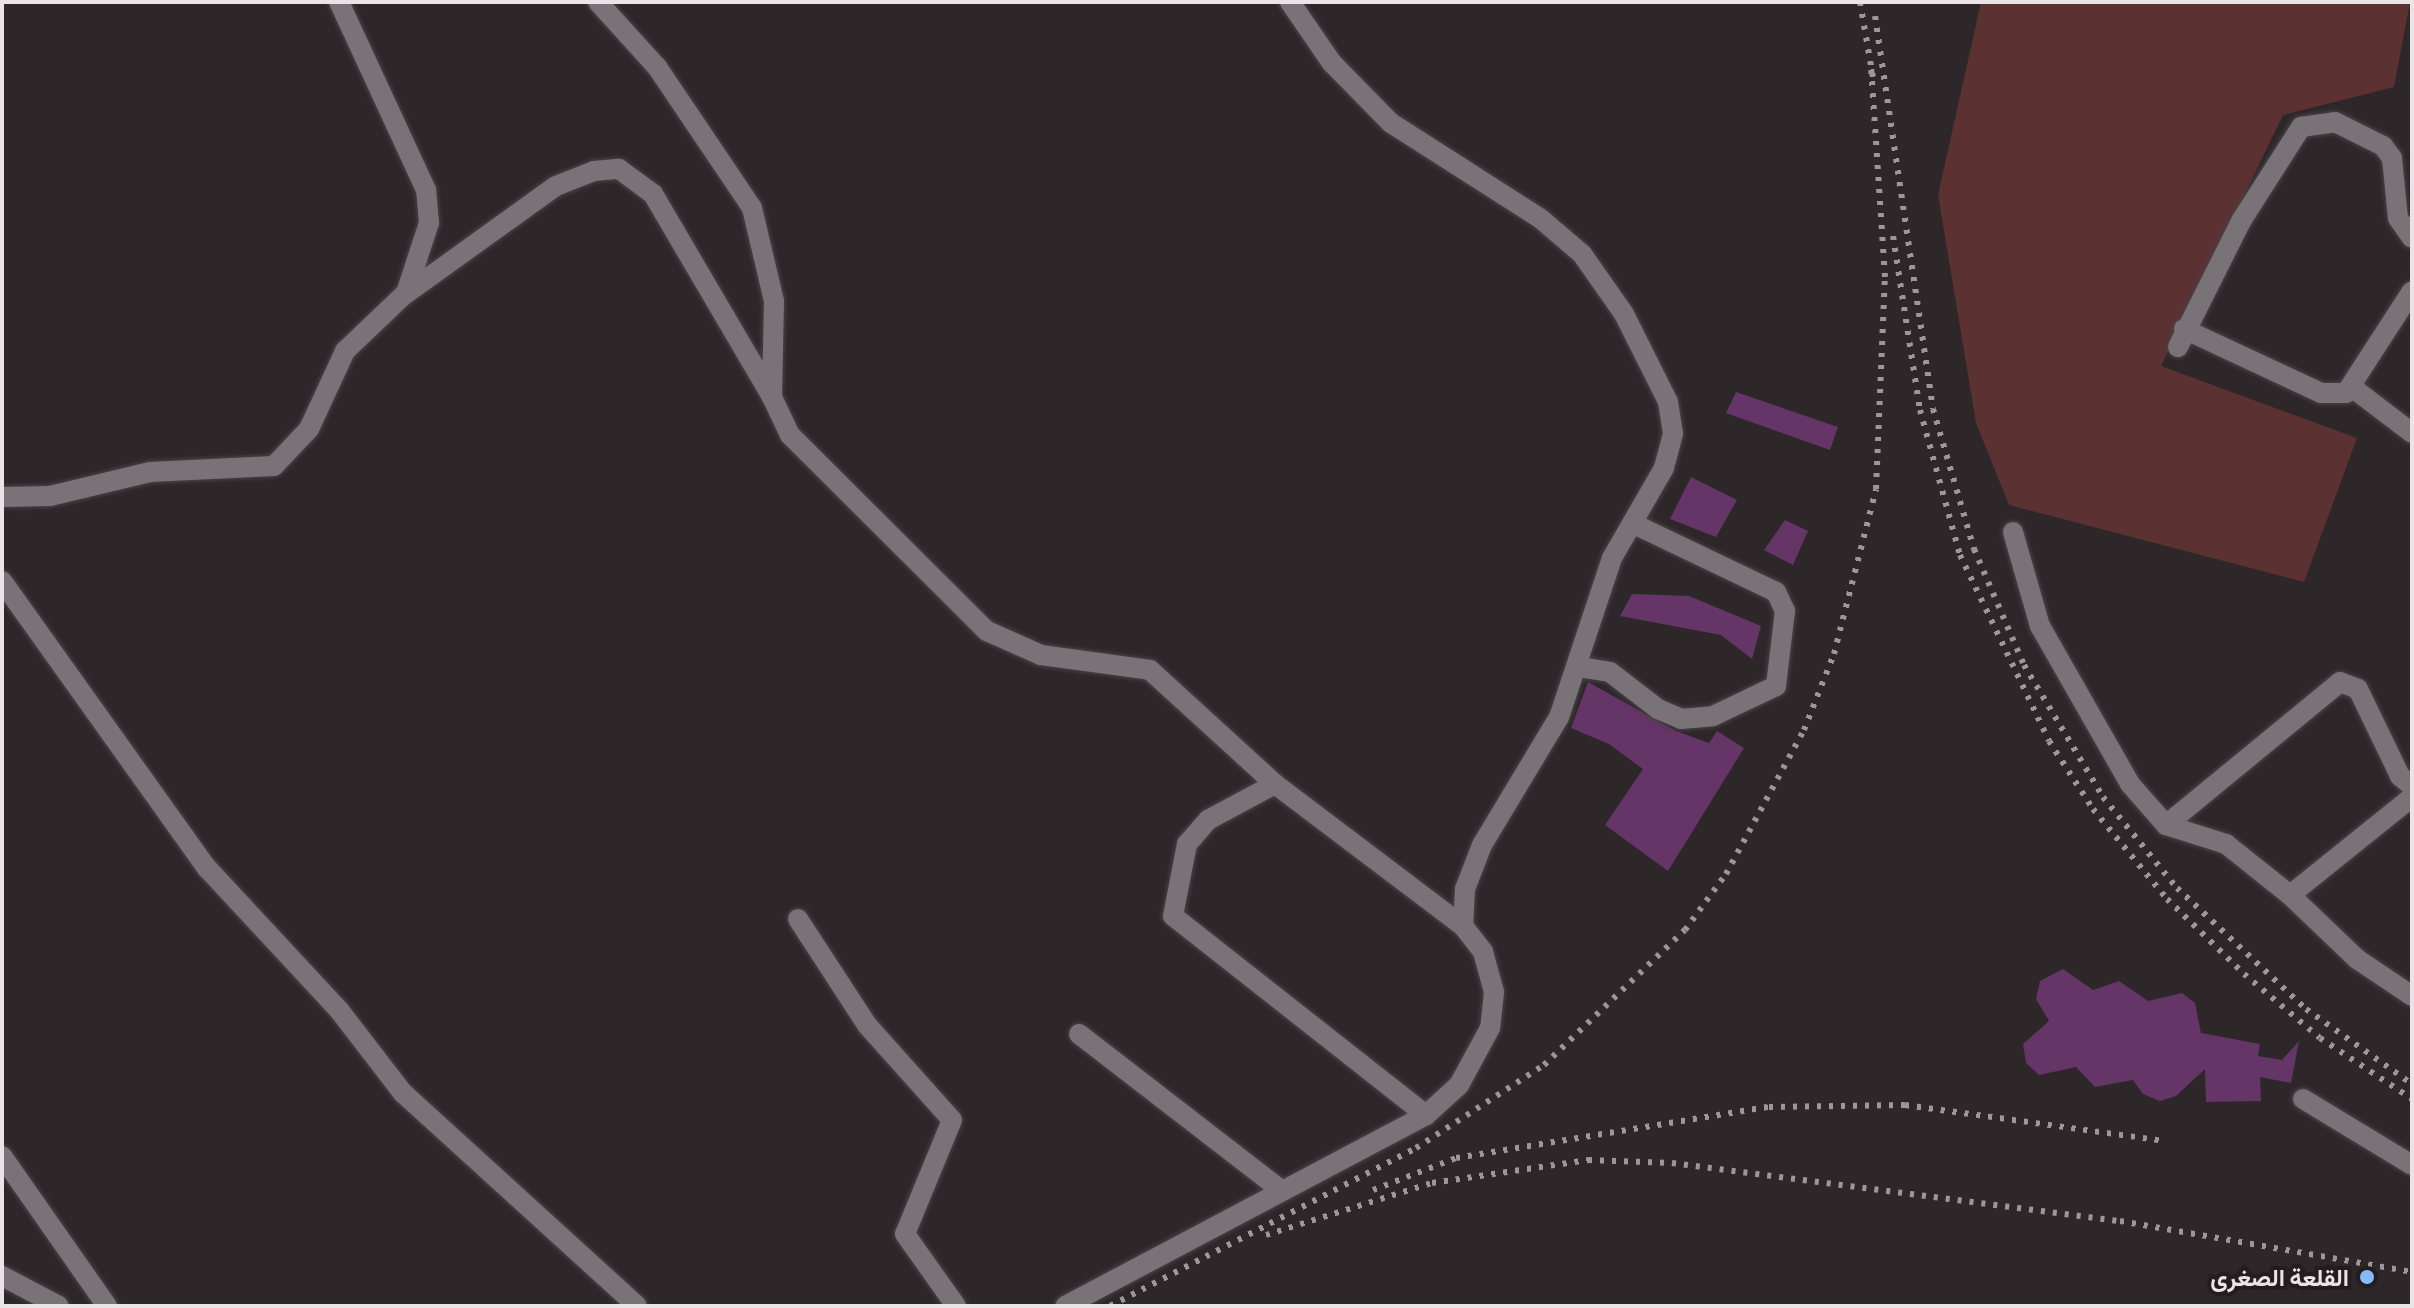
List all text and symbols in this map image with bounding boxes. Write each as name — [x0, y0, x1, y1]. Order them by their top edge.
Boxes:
place label: القلعة الصغرى — [2210, 1263, 2349, 1291]
marker: القلعة الصغرى — [2356, 1266, 2378, 1288]

